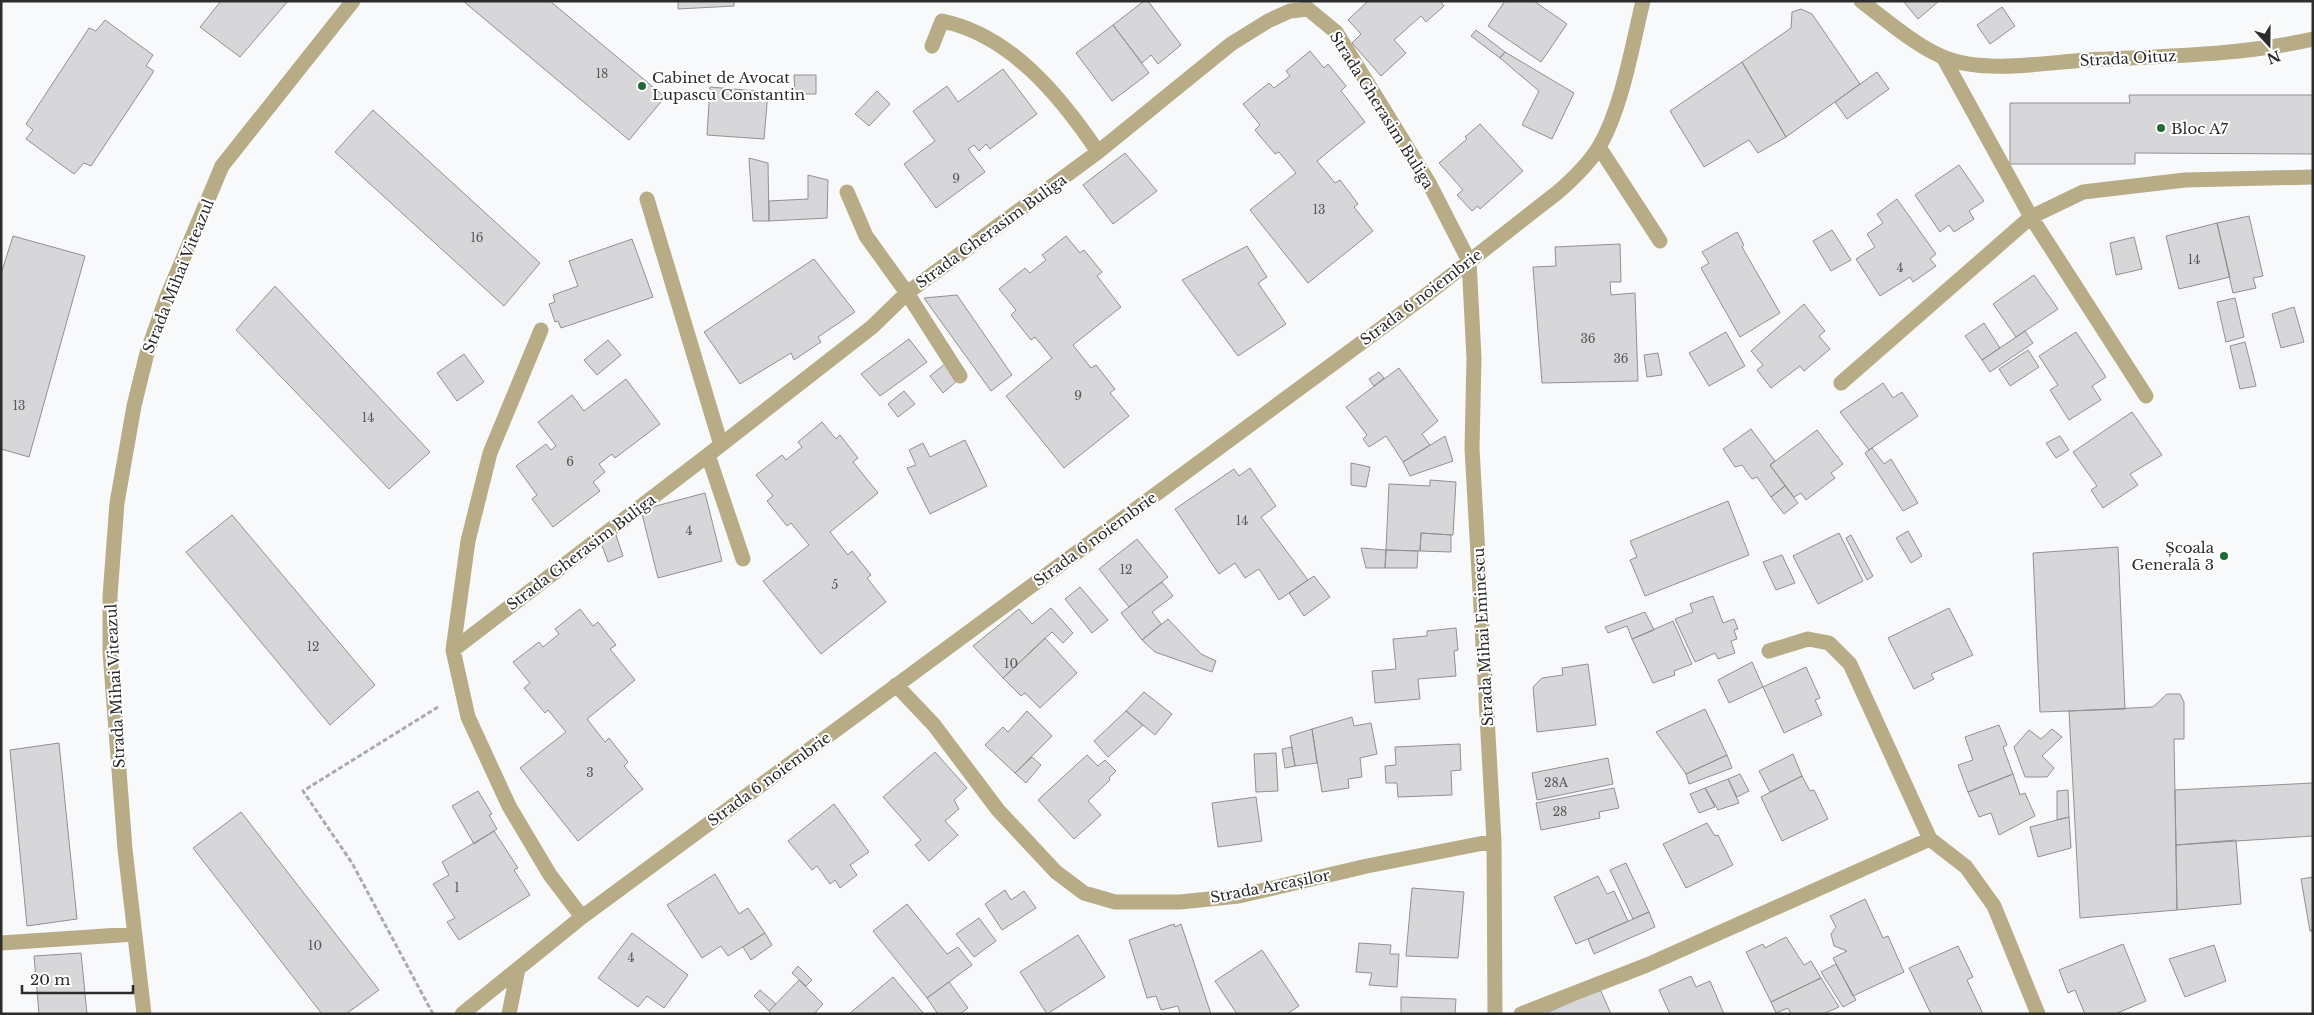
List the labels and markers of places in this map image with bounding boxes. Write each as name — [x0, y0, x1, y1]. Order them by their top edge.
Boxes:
place label: Cabinet de Avocat Lupascu Constantin — [652, 68, 805, 104]
marker: Cabinet de Avocat Lupascu Constantin — [636, 80, 648, 92]
place label: Bloc A7 — [2171, 119, 2229, 138]
marker: Bloc A7 — [2155, 122, 2167, 134]
place label: Școala Generală 3 — [2131, 538, 2215, 574]
marker: Școala Generală 3 — [2218, 550, 2230, 562]

